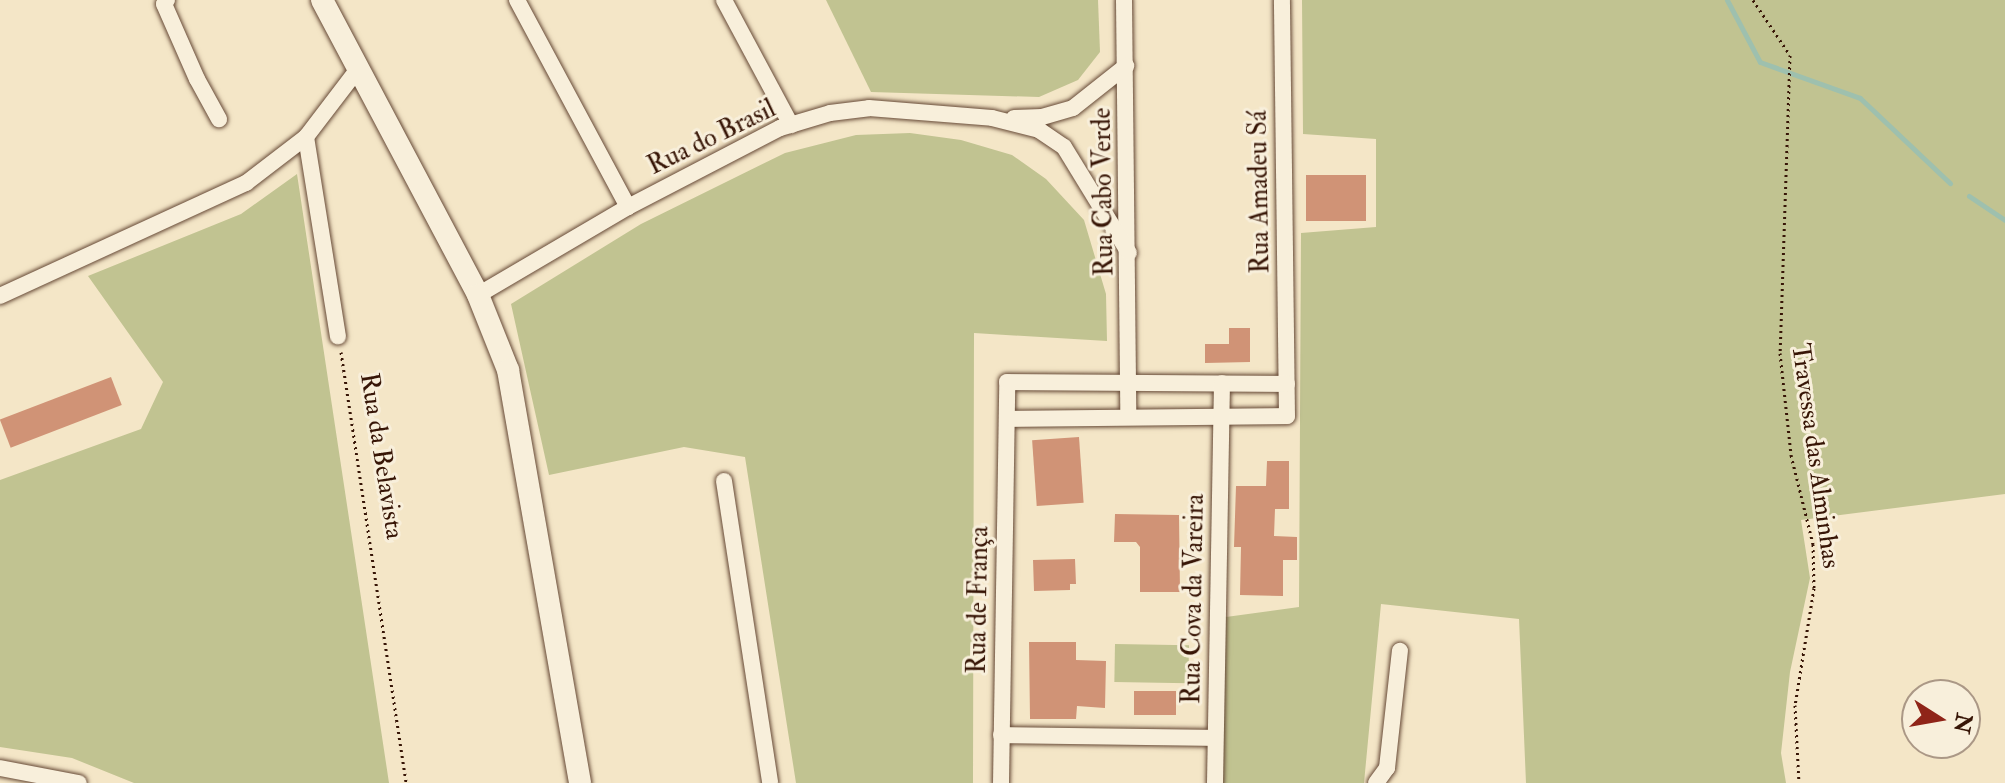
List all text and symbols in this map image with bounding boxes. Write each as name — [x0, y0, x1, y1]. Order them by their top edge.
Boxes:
street label: Rua do Brasil — [643, 94, 781, 182]
street label: Rua Cabo Verde — [1087, 107, 1121, 277]
street label: Rua Amadeu Sá — [1243, 110, 1277, 274]
street label: Travessa das Alminhas — [1784, 341, 1846, 571]
street label: Rua da Belavista — [352, 371, 410, 541]
street label: Rua Cova da Vareira — [1177, 494, 1211, 704]
street label: Rua de França — [962, 526, 996, 674]
north arrow — [1901, 679, 1981, 759]
text: N — [1947, 711, 1978, 736]

